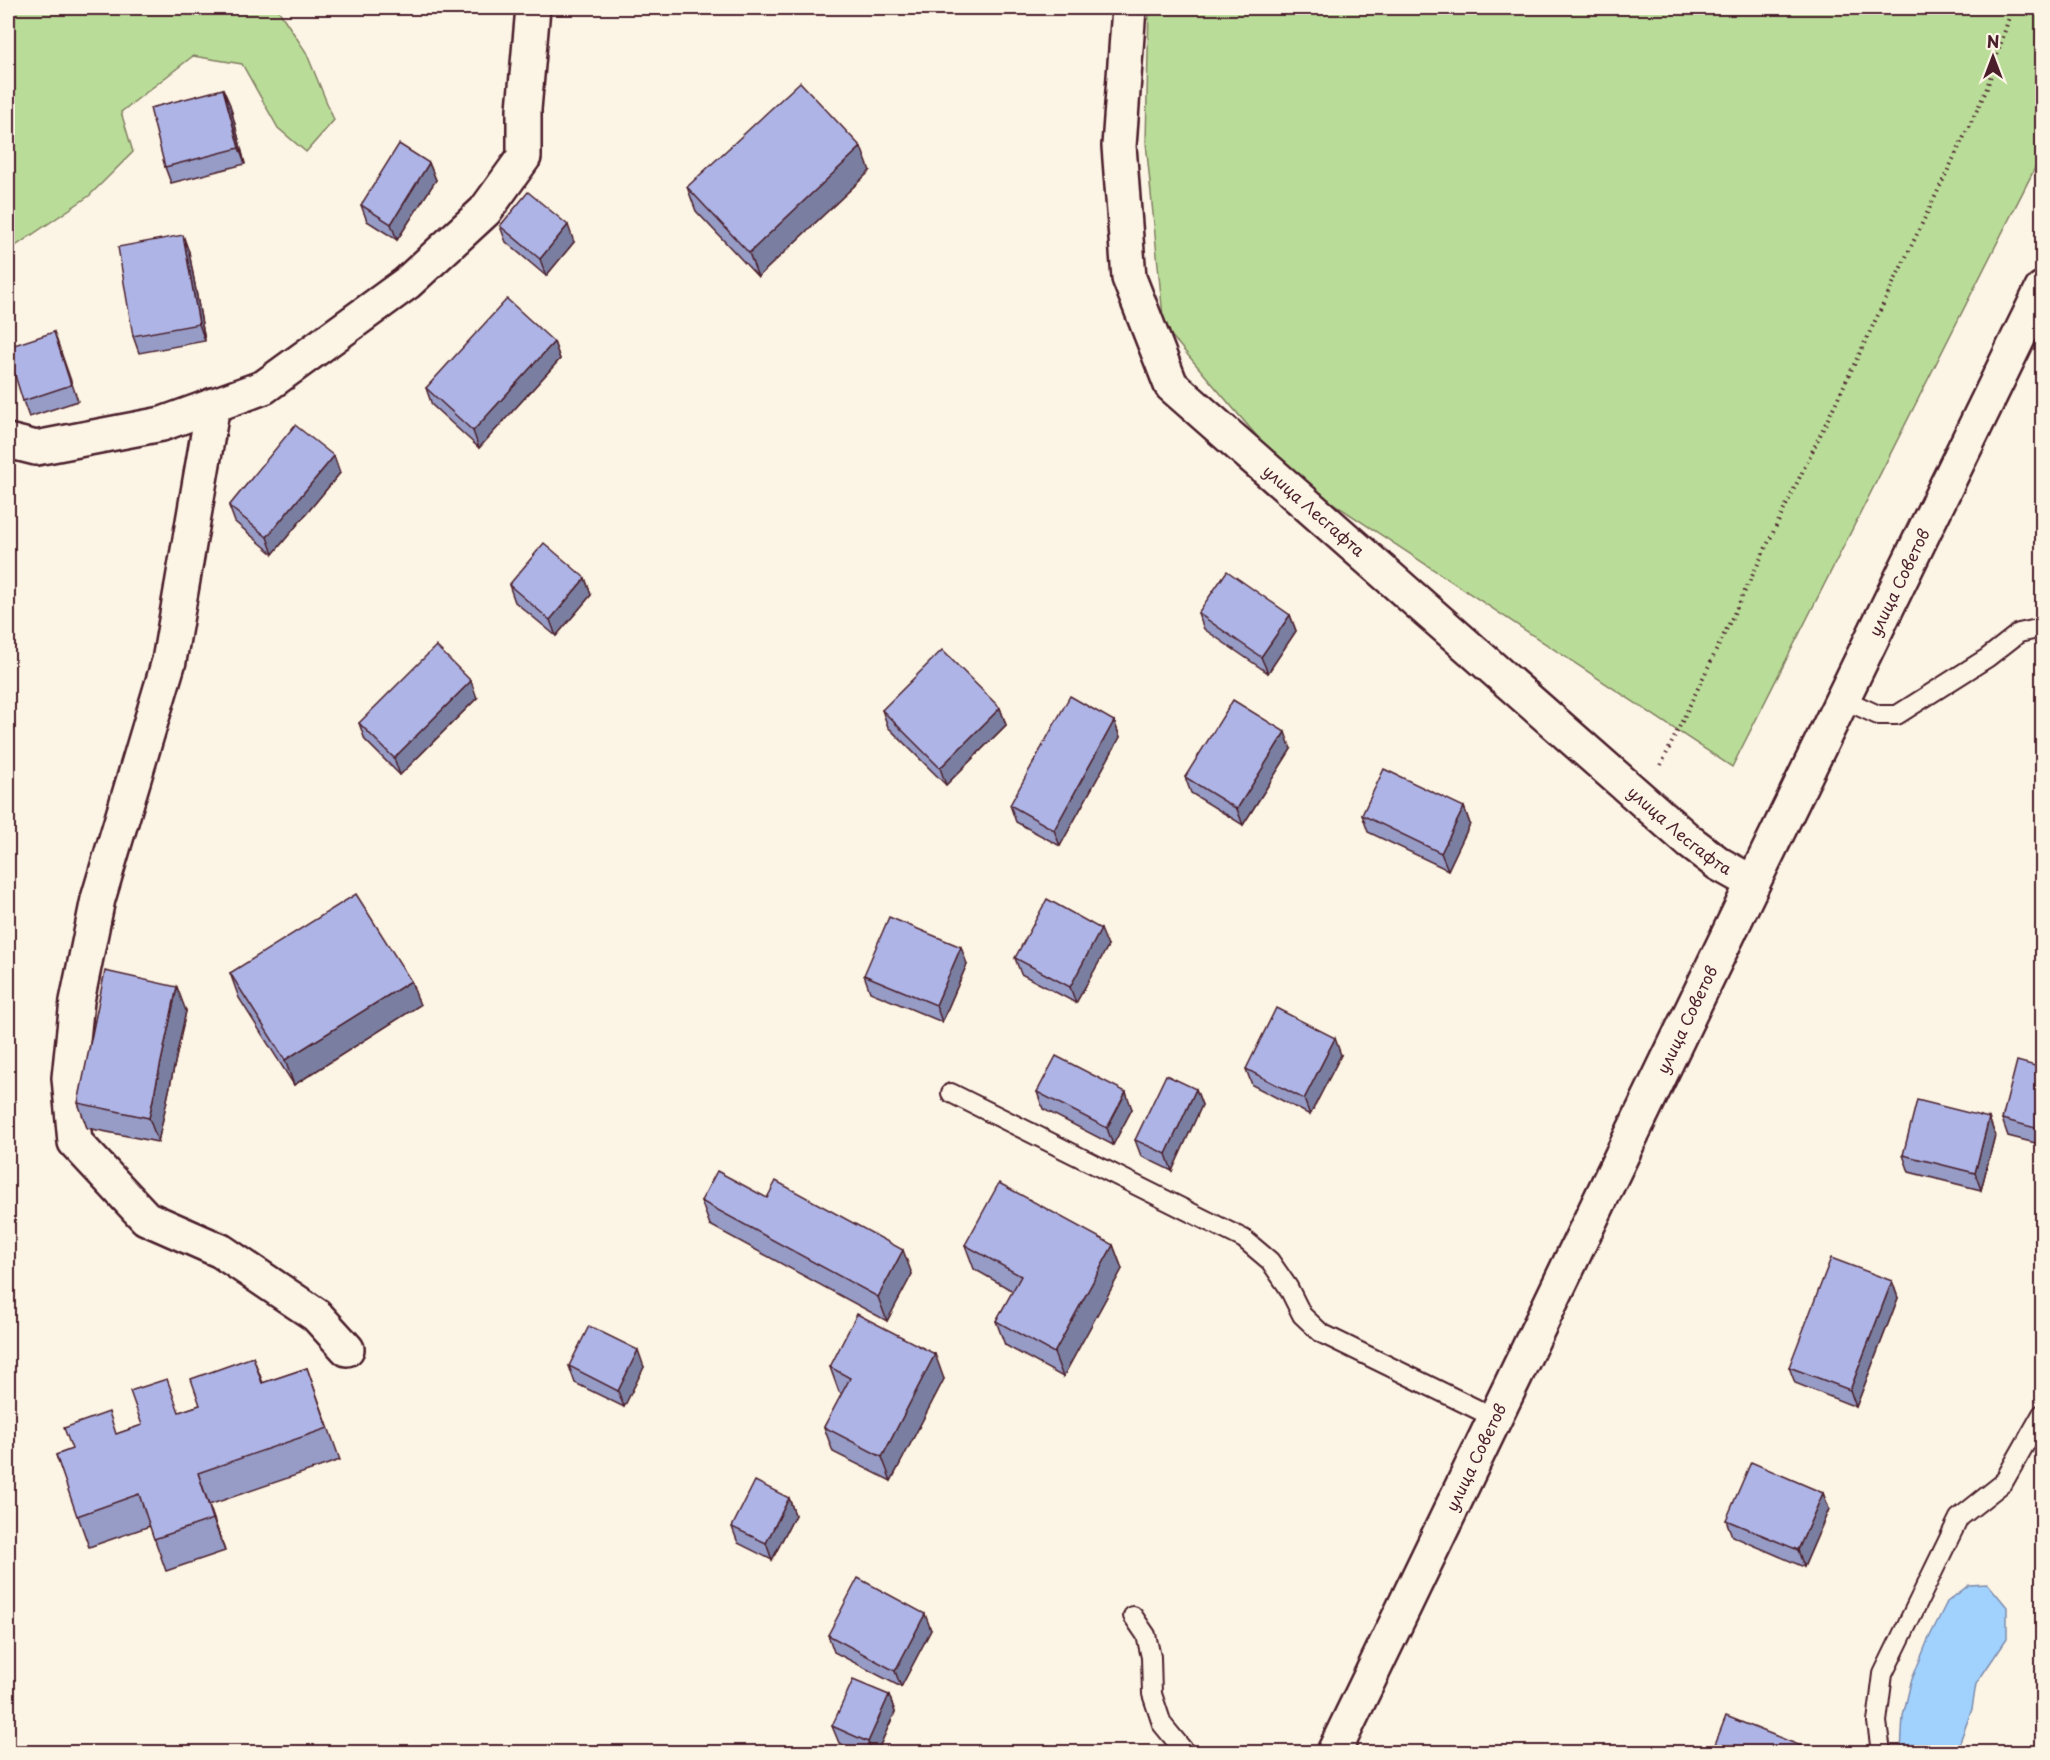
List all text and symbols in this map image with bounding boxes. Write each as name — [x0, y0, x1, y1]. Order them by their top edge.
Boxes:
north arrow — [1963, 27, 2023, 87]
text: N — [1987, 29, 1999, 53]
street label: улица Лесгафта — [1258, 458, 1371, 562]
street label: улица Советов — [1862, 524, 1935, 640]
street label: улица Лесгафта — [1623, 780, 1737, 880]
street label: улица Советов — [1650, 961, 1722, 1077]
street label: улица Советов — [1439, 1399, 1511, 1515]

